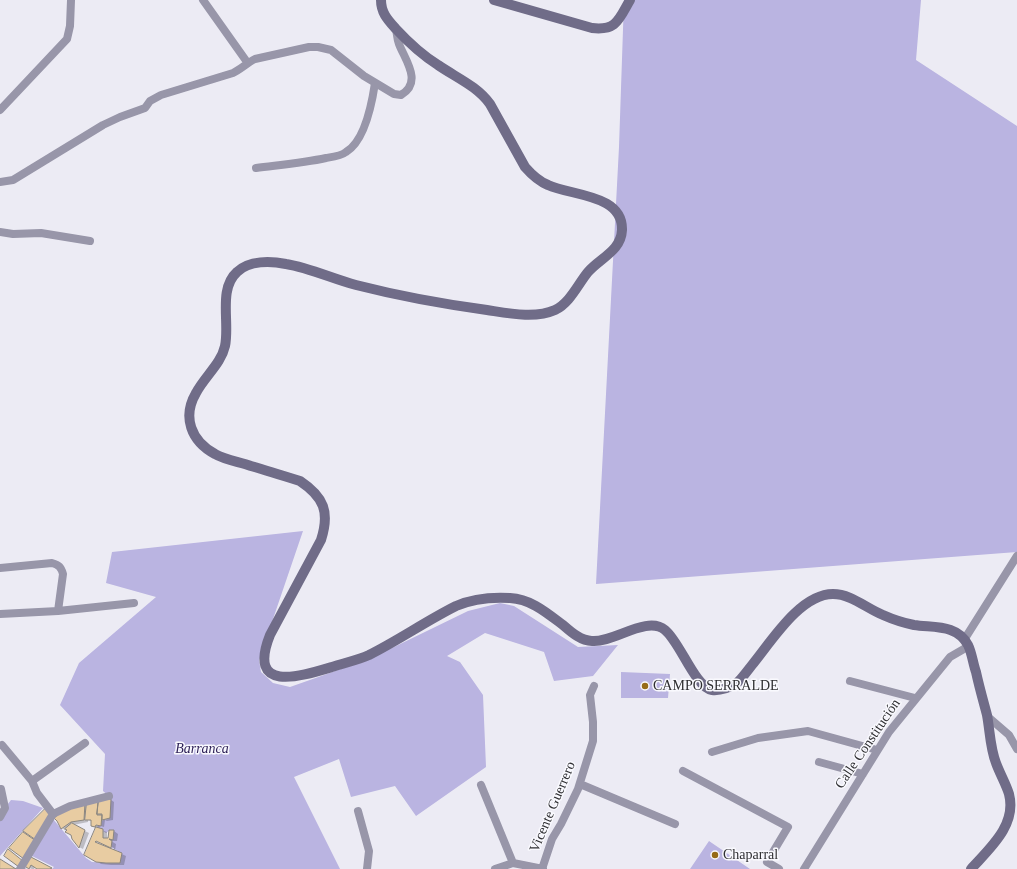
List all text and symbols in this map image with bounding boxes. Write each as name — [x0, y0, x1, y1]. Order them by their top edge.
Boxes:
place label: CAMPO SERRALDE — [653, 678, 779, 694]
marker: CAMPO SERRALDE — [640, 681, 650, 691]
street label: Calle Constitución — [832, 696, 904, 792]
park label: Barranca — [175, 741, 229, 757]
street label: Vicente Guerrero — [526, 759, 580, 855]
place label: Chaparral — [723, 847, 778, 863]
marker: Chaparral — [710, 850, 720, 860]

